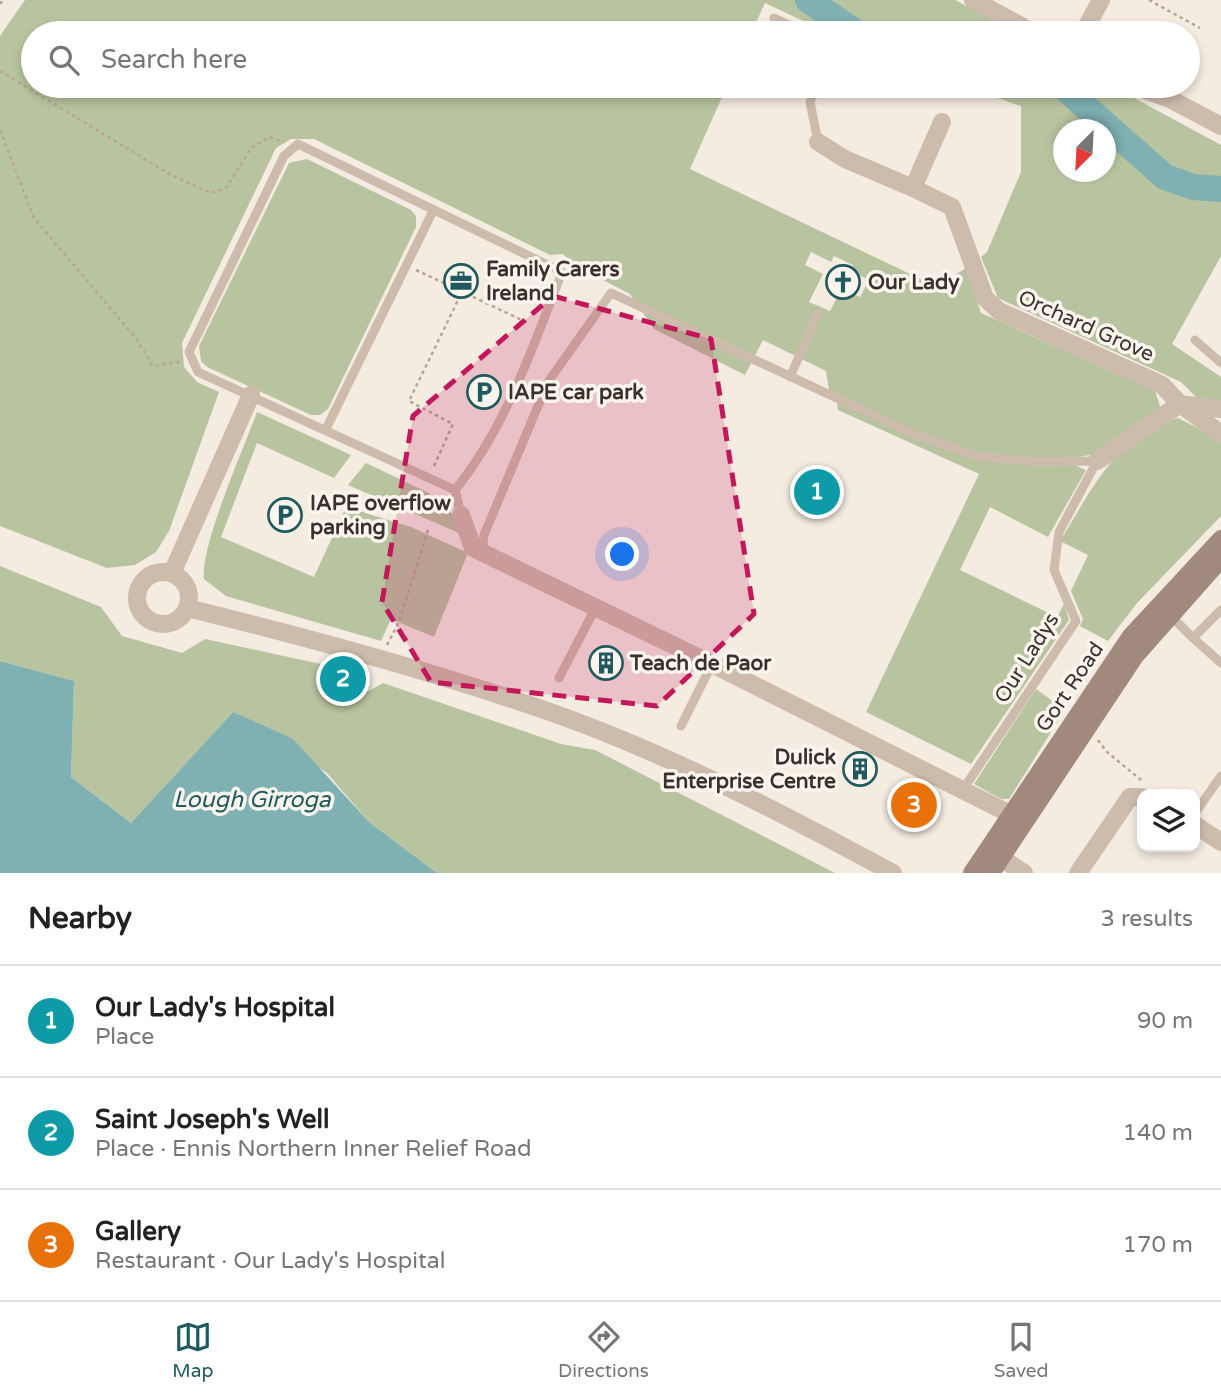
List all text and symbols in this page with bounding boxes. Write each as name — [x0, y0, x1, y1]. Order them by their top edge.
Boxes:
search box — [21, 21, 1200, 98]
icon: search — [45, 41, 83, 79]
text: Search here — [101, 44, 247, 75]
north arrow — [1053, 119, 1116, 182]
place label: Family Carers Ireland — [486, 257, 620, 306]
office icon: Family Carers Ireland — [442, 262, 480, 300]
church icon: Our Lady — [824, 263, 862, 301]
place label: Our Lady — [868, 270, 960, 295]
street label: Orchard Grove — [1014, 285, 1158, 367]
parking icon: IAPE car park — [465, 373, 503, 411]
place label: IAPE car park — [508, 380, 644, 405]
pin: 1 — [794, 466, 840, 518]
place label: IAPE overflow parking — [310, 491, 451, 540]
parking icon: IAPE overflow parking — [266, 496, 304, 534]
your location — [605, 537, 639, 571]
street label: Our Ladys — [989, 608, 1065, 708]
street label: Gort Road — [1031, 637, 1109, 737]
building icon: Teach de Paor — [587, 644, 625, 682]
place label: Teach de Paor — [629, 651, 772, 676]
pin: 2 — [320, 653, 366, 705]
place label: Dulick Enterprise Centre — [662, 745, 837, 794]
building icon: Dulick Enterprise Centre — [841, 750, 879, 788]
pin: 3 — [891, 779, 937, 831]
water label: Lough Girroga — [173, 786, 332, 814]
map controls — [1137, 789, 1200, 852]
button: layers — [1137, 789, 1200, 852]
text: Nearby — [28, 900, 132, 937]
text: 3 results — [1100, 905, 1193, 933]
text: Our Lady's Hospital — [95, 992, 335, 1023]
text: 1 — [44, 1007, 58, 1035]
text: 90 m — [1137, 1007, 1193, 1035]
text: Place — [95, 1023, 154, 1051]
text: Saint Joseph's Well — [95, 1104, 329, 1135]
text: 2 — [44, 1119, 58, 1147]
text: 140 m — [1123, 1119, 1193, 1147]
text: Place · Ennis Northern Inner Relief Road — [95, 1135, 532, 1163]
text: Gallery — [95, 1216, 181, 1247]
text: 3 — [44, 1231, 58, 1259]
text: 170 m — [1123, 1231, 1193, 1259]
text: Restaurant · Our Lady's Hospital — [95, 1247, 445, 1275]
tab: Map — [172, 1318, 213, 1382]
tab: Directions — [558, 1318, 649, 1382]
tab: Saved — [994, 1318, 1049, 1382]

